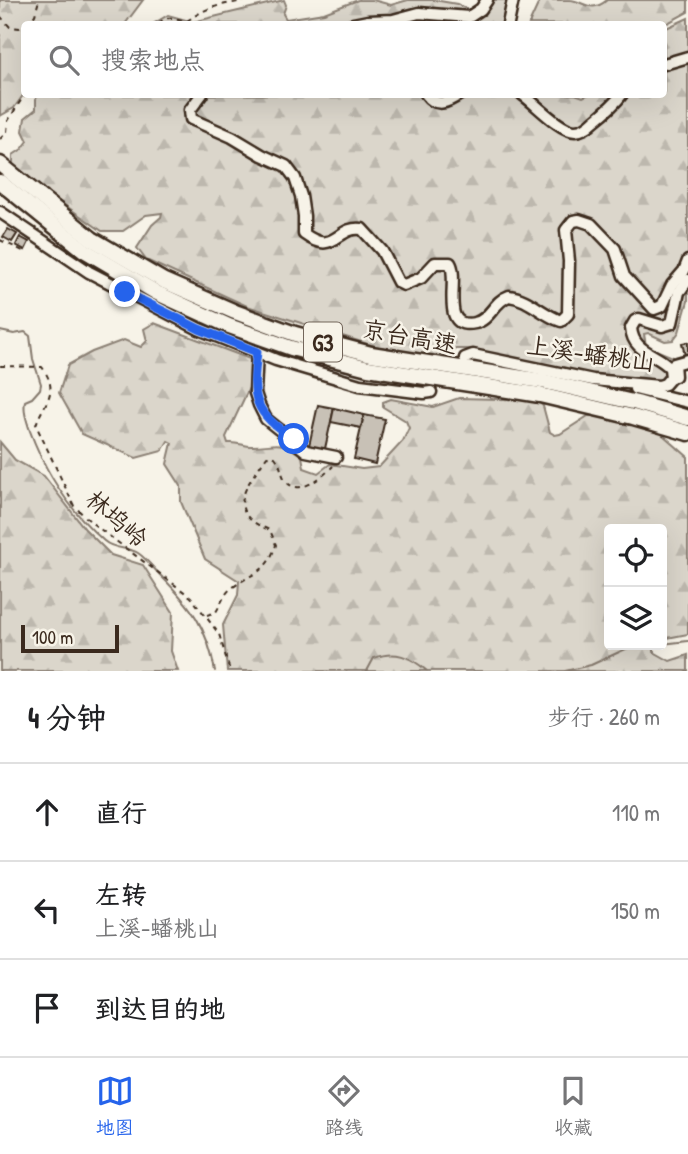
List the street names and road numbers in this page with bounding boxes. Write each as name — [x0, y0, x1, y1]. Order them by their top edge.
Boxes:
street label: 京台高速 — [360, 312, 460, 360]
road number: G3 — [304, 322, 342, 362]
street label: 上溪-蟠桃山 — [525, 328, 657, 378]
street label: 林坞岭 — [79, 482, 155, 554]

